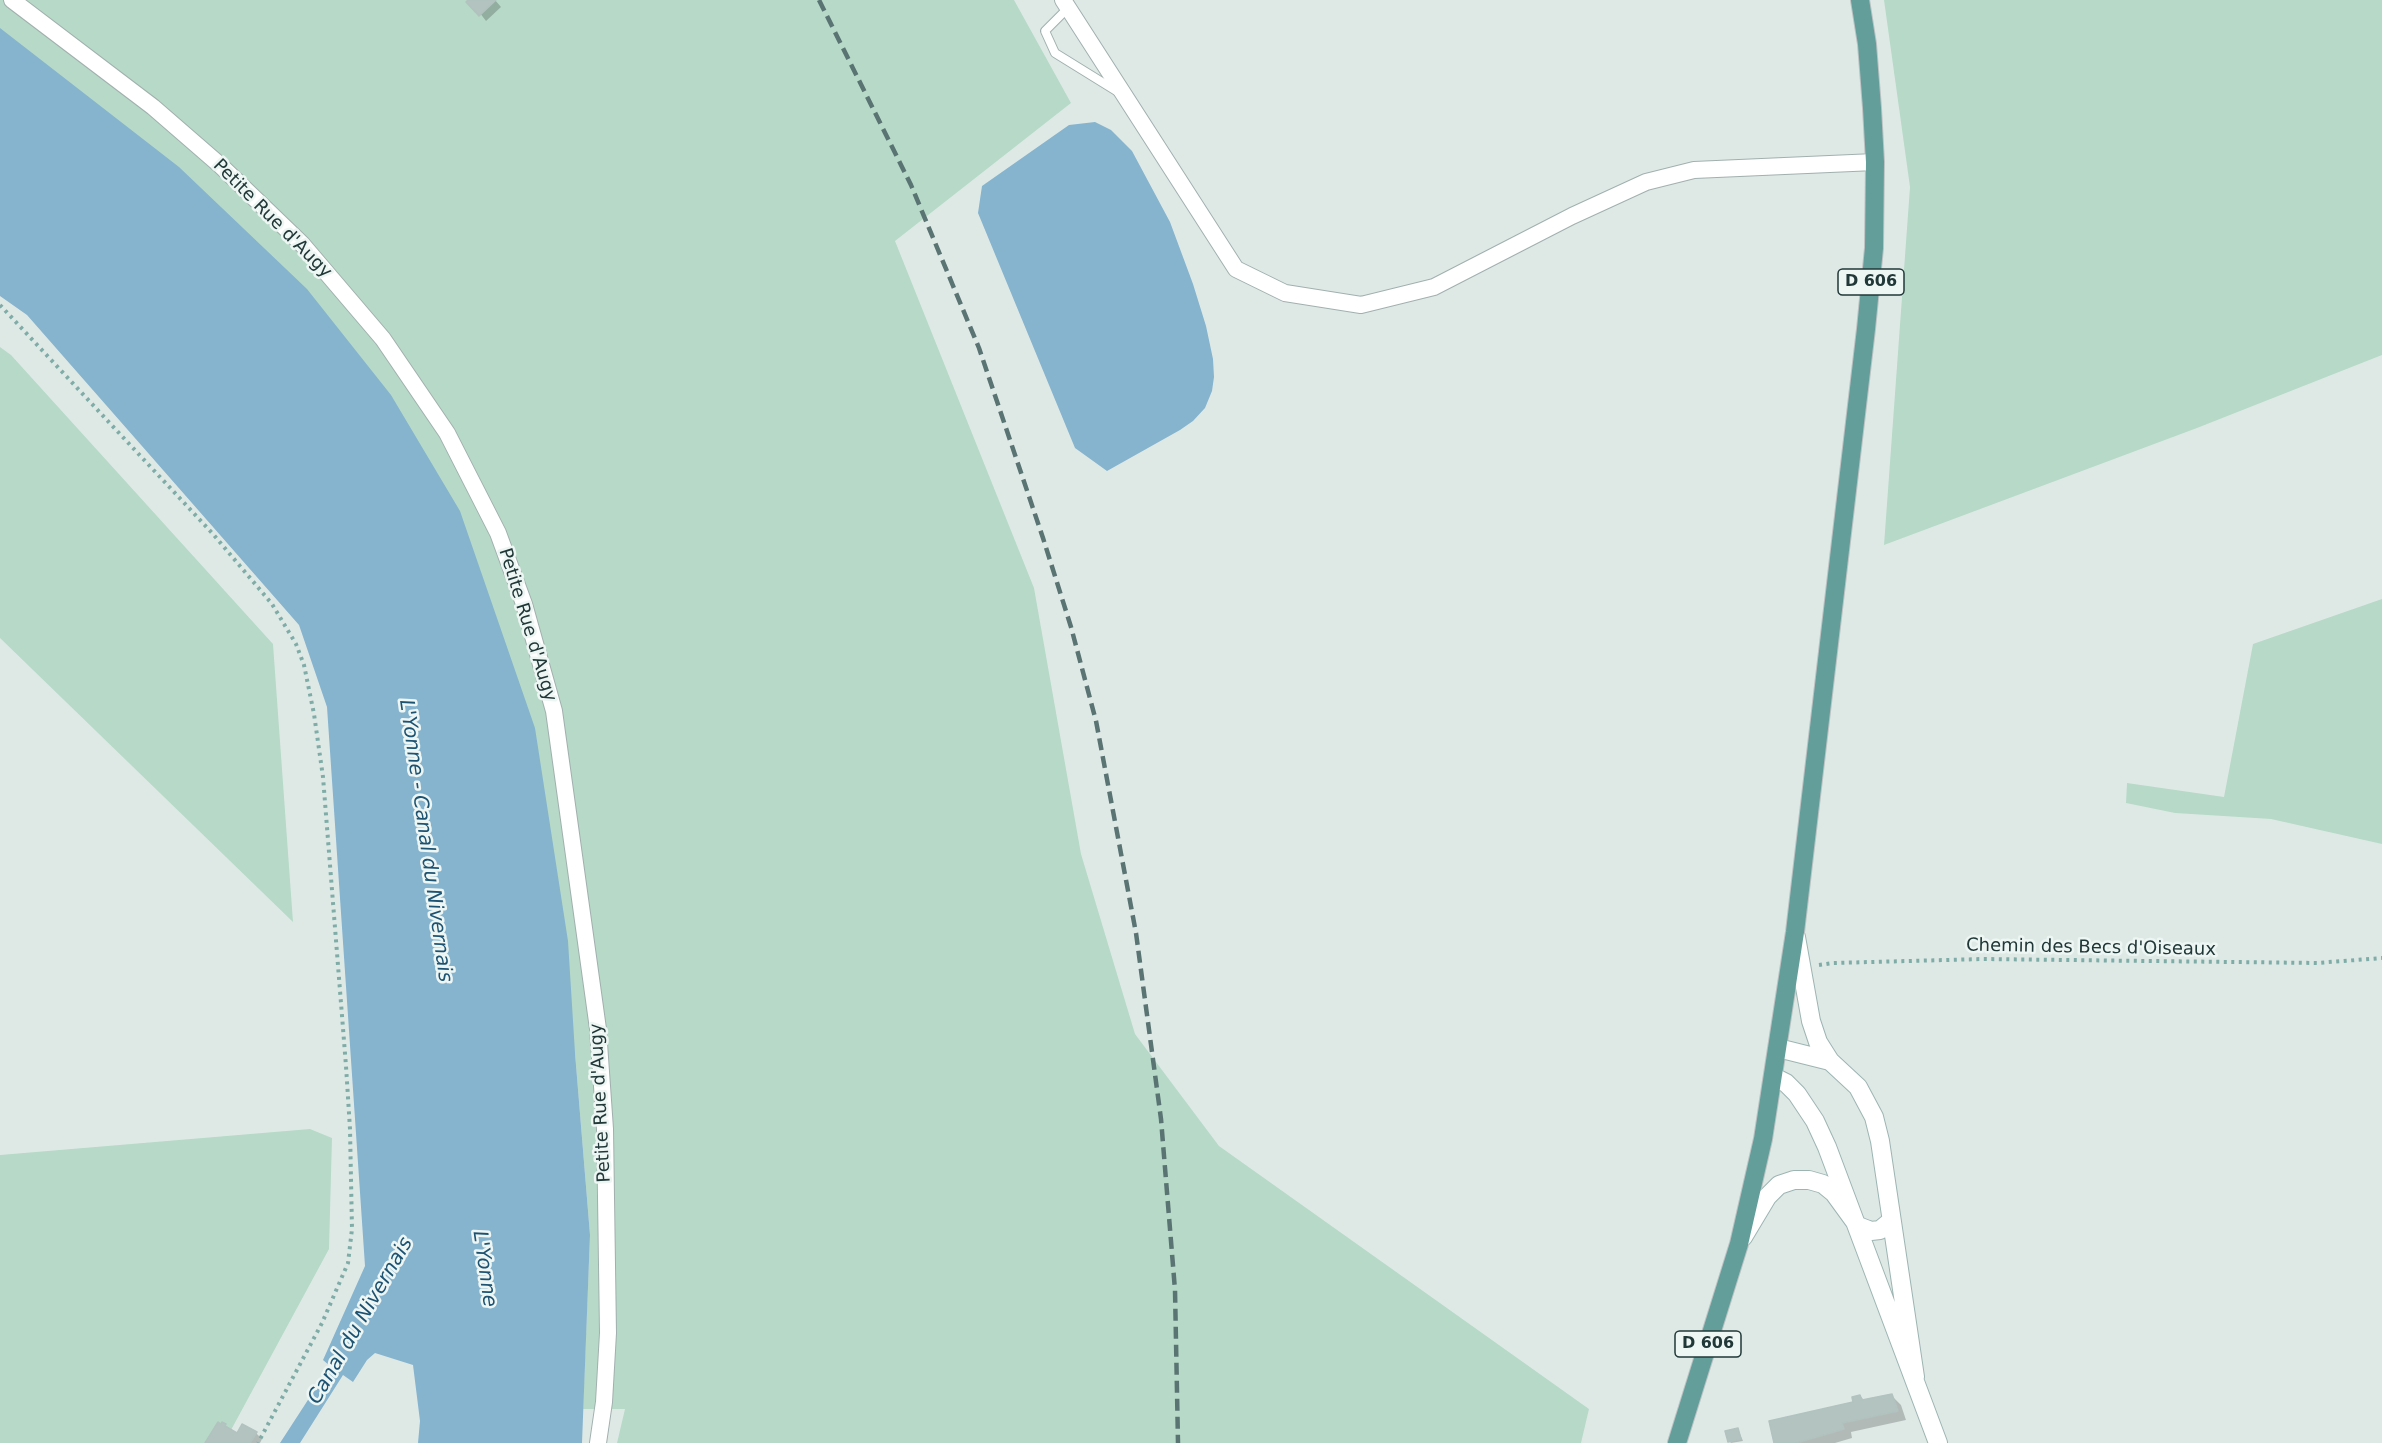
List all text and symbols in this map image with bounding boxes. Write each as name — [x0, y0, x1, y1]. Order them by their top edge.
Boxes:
street label: Petite Rue d'Augy — [208, 155, 336, 283]
road number: D 606 — [1838, 269, 1904, 295]
street label: Petite Rue d'Augy — [493, 546, 561, 704]
water label: L'Yonne - Canal du Nivernais — [393, 698, 457, 984]
street label: Chemin des Becs d'Oiseaux — [1966, 935, 2216, 961]
street label: Petite Rue d'Augy — [586, 1023, 616, 1183]
water label: L'Yonne — [467, 1229, 501, 1309]
water label: Canal du Nivernais — [303, 1233, 419, 1409]
road number: D 606 — [1675, 1331, 1741, 1357]

